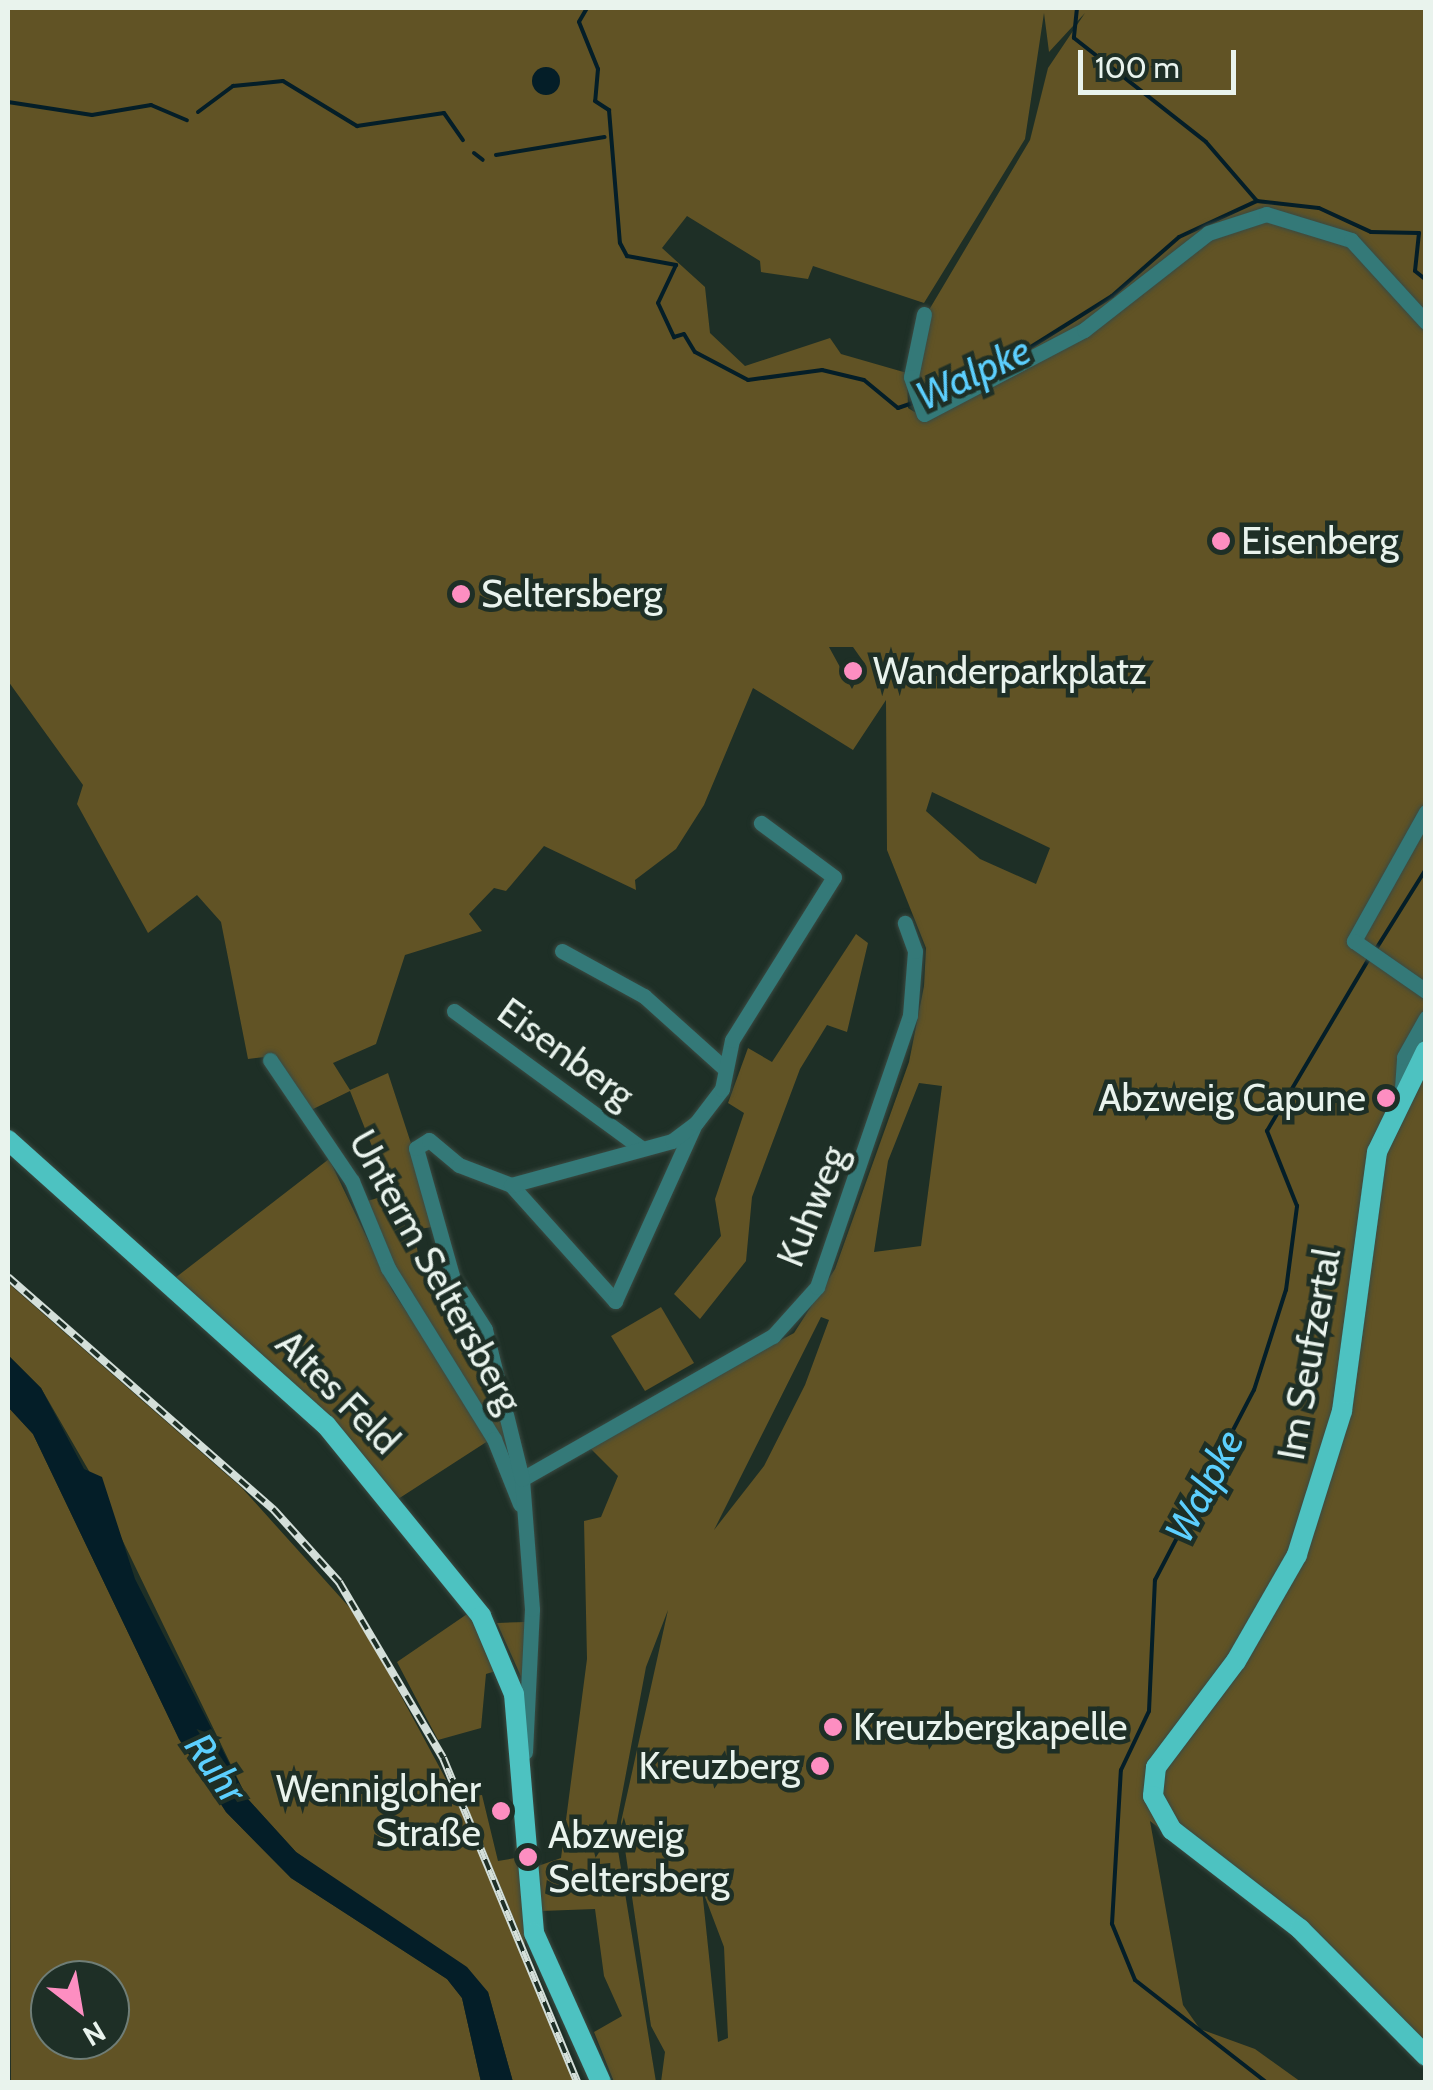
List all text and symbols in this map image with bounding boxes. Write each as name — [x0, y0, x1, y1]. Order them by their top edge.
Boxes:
scale bar — [1083, 30, 1240, 92]
text: 100 m — [1095, 49, 1180, 86]
water label: Walpke — [908, 326, 1038, 420]
place label: Eisenberg — [1241, 518, 1399, 564]
marker: Eisenberg — [1210, 530, 1232, 552]
place label: Seltersberg — [481, 571, 663, 617]
marker: Seltersberg — [450, 583, 472, 605]
place label: Wanderparkplatz — [873, 648, 1147, 694]
marker: Wanderparkplatz — [842, 660, 864, 682]
street label: Eisenberg — [489, 988, 643, 1118]
place label: Abzweig Capune — [1098, 1075, 1366, 1121]
marker: Abzweig Capune — [1375, 1087, 1397, 1109]
street label: Unterm Seltersberg — [340, 1122, 532, 1420]
street label: Kuhweg — [767, 1139, 857, 1273]
street label: Im Seufzertal — [1268, 1245, 1350, 1463]
street label: Altes Feld — [267, 1321, 409, 1463]
water label: Walpke — [1154, 1421, 1254, 1551]
place label: Kreuzbergkapelle — [853, 1704, 1127, 1750]
marker: Kreuzbergkapelle — [822, 1716, 844, 1738]
water label: Ruhr — [175, 1724, 257, 1812]
place label: Kreuzberg — [638, 1743, 800, 1789]
marker: Kreuzberg — [809, 1755, 831, 1777]
place label: Wennigloher Straße — [276, 1766, 481, 1856]
marker: Wennigloher Straße — [490, 1800, 512, 1822]
place label: Abzweig Seltersberg — [548, 1812, 730, 1902]
marker: Abzweig Seltersberg — [517, 1846, 539, 1868]
north arrow — [30, 1960, 130, 2060]
text: N — [77, 2014, 112, 2054]

